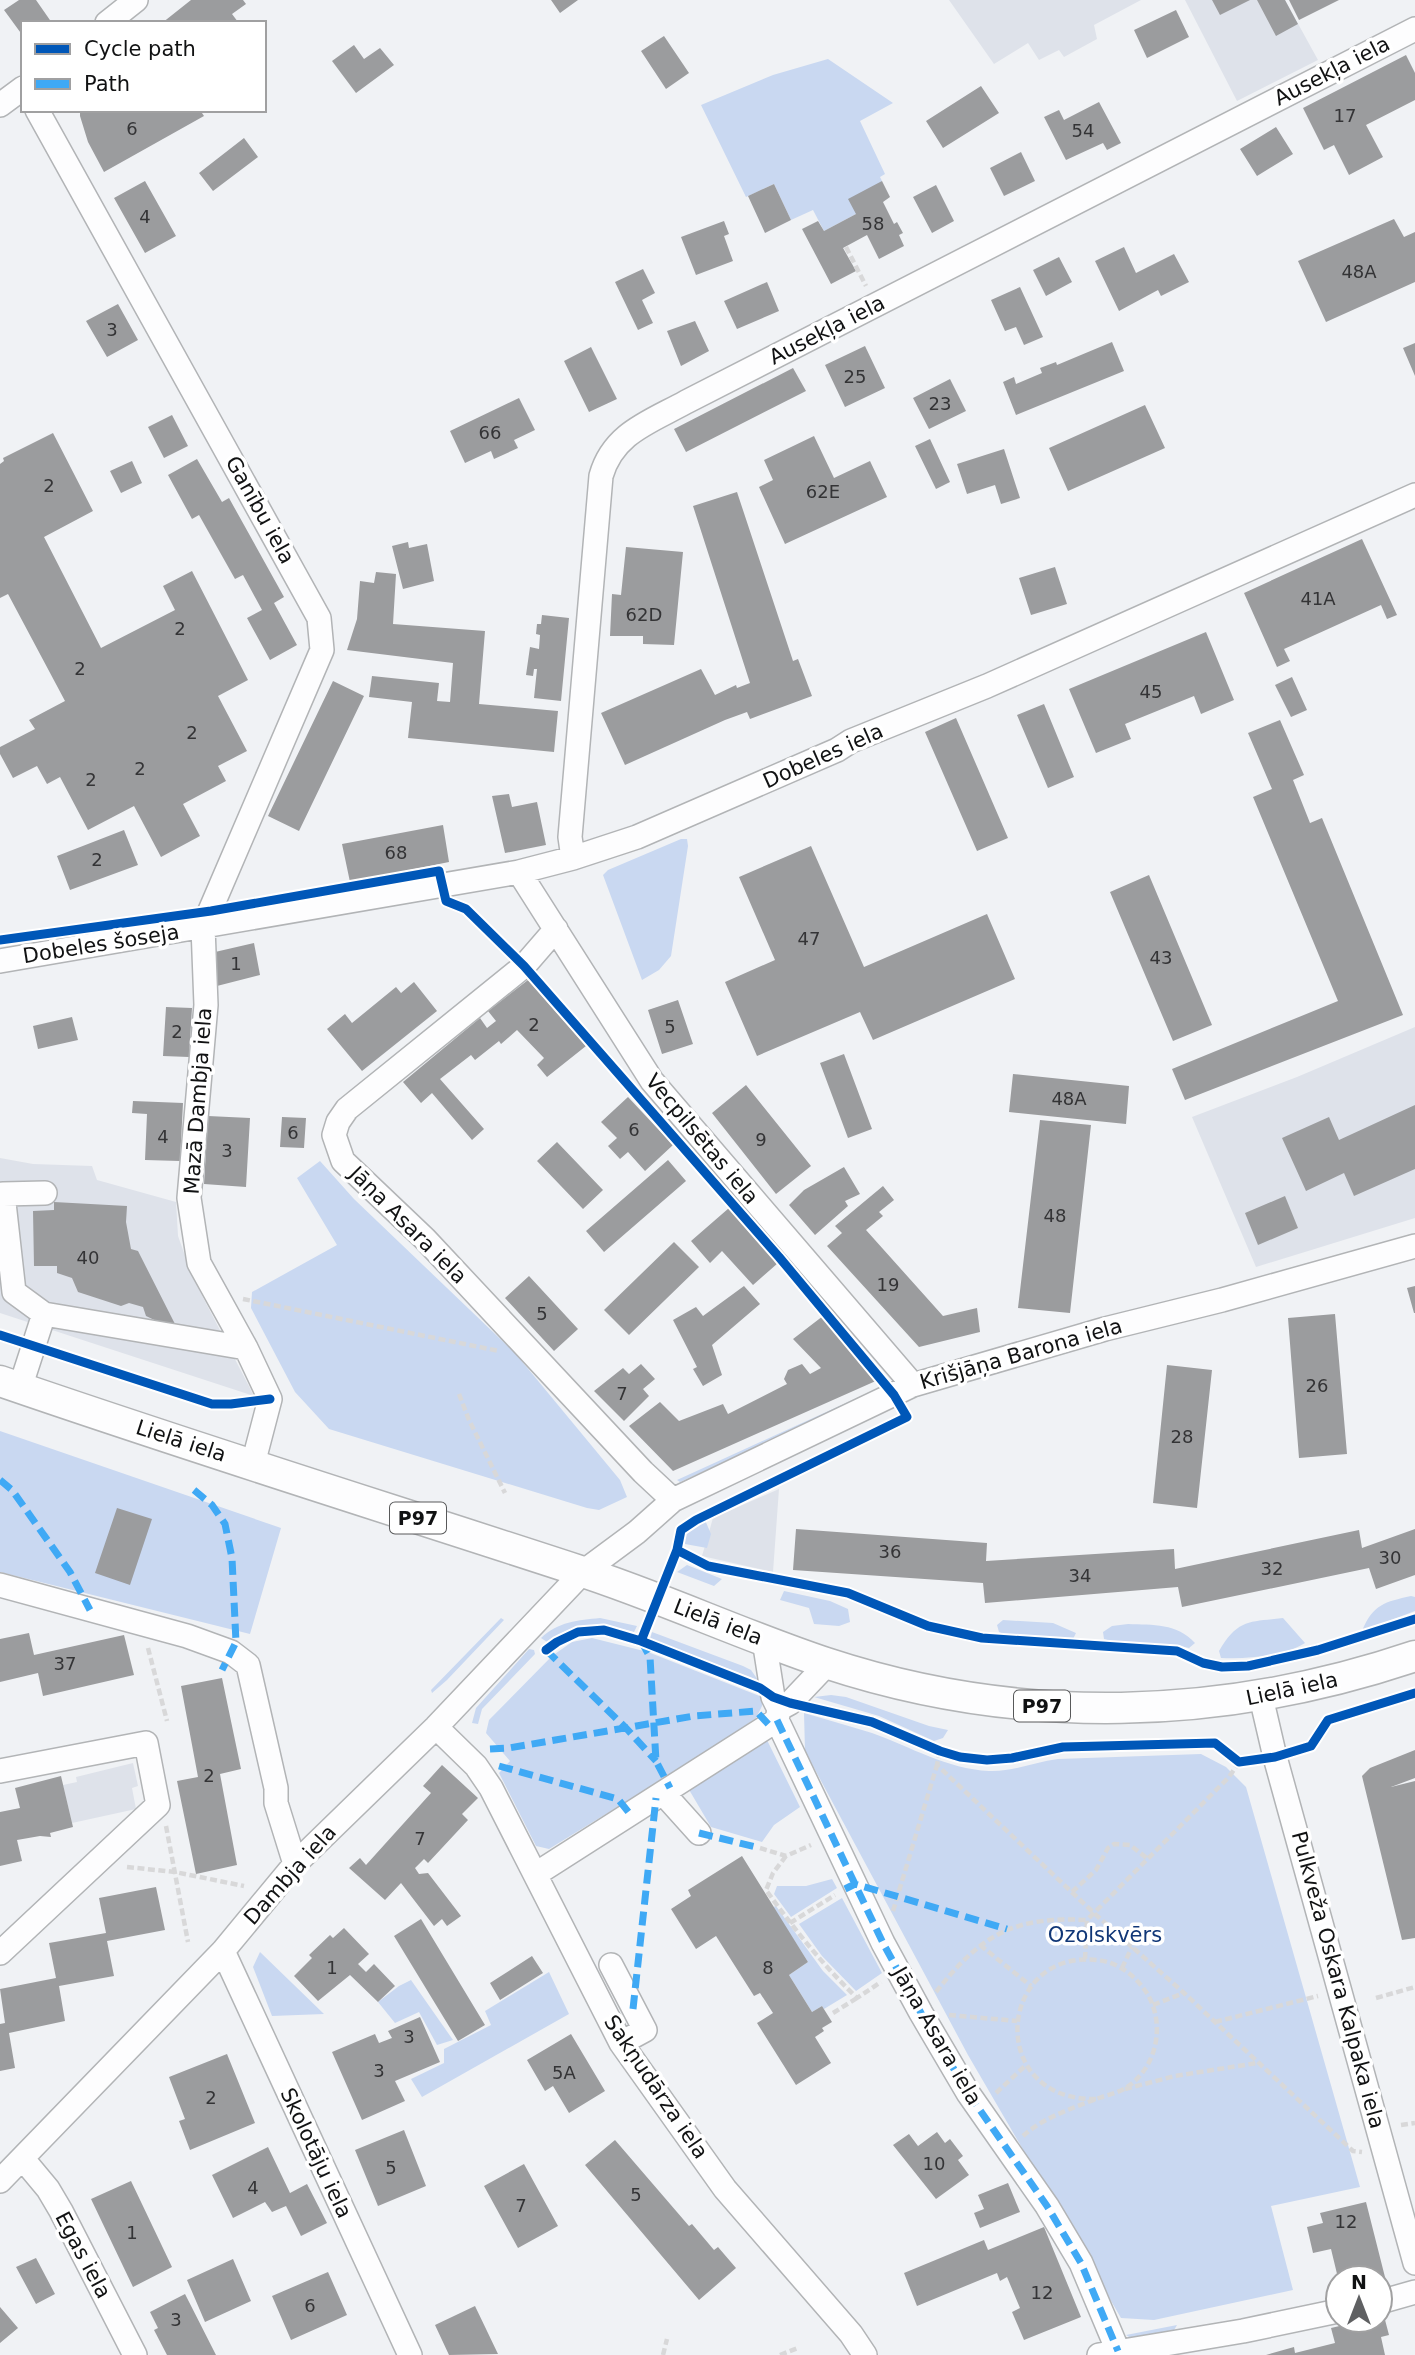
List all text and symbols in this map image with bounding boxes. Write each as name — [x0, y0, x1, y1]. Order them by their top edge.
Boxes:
legend — [21, 21, 266, 112]
street label: Ausekļa iela — [1270, 32, 1394, 110]
text: Cycle path — [84, 37, 196, 61]
text: Path — [84, 72, 130, 96]
house number: 17 — [1334, 105, 1356, 126]
house number: 6 — [126, 118, 138, 139]
house number: 54 — [1072, 120, 1094, 141]
house number: 4 — [139, 206, 151, 227]
house number: 58 — [862, 213, 884, 234]
house number: 48A — [1341, 261, 1377, 282]
street label: Ausekļa iela — [765, 291, 889, 369]
house number: 3 — [106, 319, 118, 340]
house number: 25 — [844, 366, 866, 387]
house number: 23 — [929, 393, 951, 414]
house number: 66 — [479, 422, 501, 443]
street label: Ganību iela — [221, 452, 299, 568]
house number: 2 — [43, 475, 55, 496]
house number: 62E — [806, 481, 840, 502]
house number: 41A — [1300, 588, 1336, 609]
house number: 62D — [626, 604, 662, 625]
house number: 2 — [174, 618, 186, 639]
house number: 2 — [74, 658, 86, 679]
house number: 45 — [1140, 681, 1162, 702]
street label: Dobeles iela — [759, 719, 887, 793]
house number: 2 — [186, 722, 198, 743]
house number: 2 — [134, 758, 146, 779]
house number: 2 — [85, 769, 97, 790]
house number: 68 — [385, 842, 407, 863]
house number: 2 — [91, 849, 103, 870]
street label: Dobeles šoseja — [21, 920, 181, 968]
house number: 47 — [798, 928, 820, 949]
house number: 43 — [1150, 947, 1172, 968]
house number: 1 — [230, 953, 242, 974]
street label: Mazā Dambja iela — [179, 1007, 217, 1195]
house number: 2 — [528, 1014, 540, 1035]
house number: 5 — [664, 1016, 676, 1037]
house number: 2 — [171, 1021, 183, 1042]
street label: Vecpilsētas iela — [641, 1069, 763, 1209]
house number: 48A — [1051, 1088, 1087, 1109]
house number: 6 — [628, 1119, 640, 1140]
house number: 6 — [287, 1122, 299, 1143]
house number: 4 — [157, 1126, 169, 1147]
house number: 9 — [755, 1129, 767, 1150]
house number: 3 — [221, 1140, 233, 1161]
street label: Jāņa Asara iela — [343, 1160, 472, 1289]
house number: 48 — [1044, 1205, 1066, 1226]
house number: 40 — [77, 1247, 99, 1268]
house number: 19 — [877, 1274, 899, 1295]
house number: 5 — [536, 1303, 548, 1324]
street label: Krišjāņa Barona iela — [917, 1314, 1125, 1394]
house number: 26 — [1306, 1375, 1328, 1396]
house number: 7 — [616, 1383, 628, 1404]
street label: Lielā iela — [133, 1415, 229, 1467]
house number: 28 — [1171, 1426, 1193, 1447]
road number: P97 — [390, 1502, 446, 1534]
house number: 36 — [879, 1541, 901, 1562]
house number: 30 — [1379, 1547, 1401, 1568]
house number: 32 — [1261, 1558, 1283, 1579]
house number: 34 — [1069, 1565, 1091, 1586]
street label: Lielā iela — [670, 1594, 766, 1650]
house number: 37 — [54, 1653, 76, 1674]
street label: Lielā iela — [1244, 1668, 1340, 1710]
road number: P97 — [1014, 1690, 1070, 1722]
house number: 2 — [203, 1765, 215, 1786]
street label: Dambja iela — [239, 1820, 341, 1930]
house number: 7 — [414, 1828, 426, 1849]
street label: Pulkveža Oskara Kalpaka iela — [1287, 1829, 1389, 2131]
park label: Ozolskvērs — [1048, 1923, 1162, 1947]
house number: 1 — [326, 1957, 338, 1978]
house number: 8 — [762, 1957, 774, 1978]
street label: Jāņa Asara iela — [887, 1961, 986, 2109]
street label: Sakņudārza iela — [599, 2011, 713, 2163]
house number: 3 — [403, 2026, 415, 2047]
house number: 3 — [373, 2060, 385, 2081]
house number: 5A — [552, 2062, 577, 2083]
street label: Skolotāju iela — [275, 2084, 357, 2222]
house number: 2 — [205, 2087, 217, 2108]
house number: 10 — [923, 2153, 945, 2174]
house number: 5 — [385, 2157, 397, 2178]
house number: 4 — [247, 2177, 259, 2198]
house number: 5 — [630, 2184, 642, 2205]
house number: 7 — [515, 2195, 527, 2216]
street label: Egas iela — [50, 2208, 116, 2302]
house number: 12 — [1335, 2211, 1357, 2232]
house number: 1 — [126, 2222, 138, 2243]
north arrow — [1324, 2264, 1394, 2334]
text: N — [1351, 2271, 1367, 2293]
house number: 12 — [1031, 2282, 1053, 2303]
house number: 6 — [304, 2295, 316, 2316]
house number: 3 — [170, 2309, 182, 2330]

